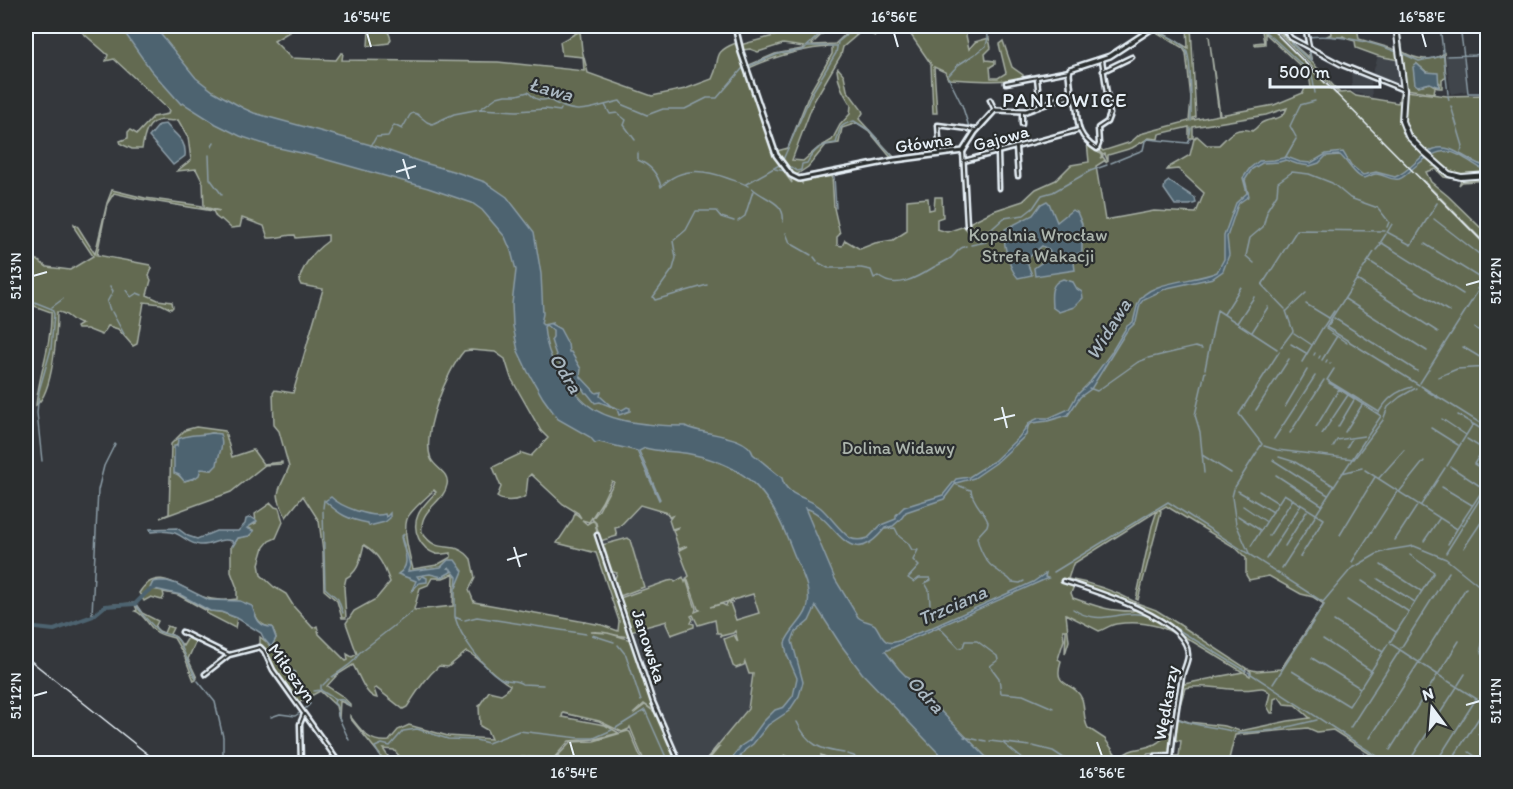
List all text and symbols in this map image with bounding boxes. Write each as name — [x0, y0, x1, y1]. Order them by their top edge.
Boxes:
text: 16°54'E — [343, 8, 391, 26]
text: 16°56'E — [871, 8, 917, 26]
text: 16°58'E — [1399, 8, 1445, 26]
scale bar — [1270, 51, 1380, 89]
text: 500 m — [1279, 61, 1330, 83]
water label: Ława — [526, 71, 577, 107]
district label: PANIOWICE — [1002, 87, 1128, 112]
street label: Gajowa — [971, 120, 1032, 156]
street label: Główna — [894, 128, 955, 158]
park label: Kopalnia Wrocław Strefa Wakacji — [969, 224, 1107, 267]
text: 51°13'N — [7, 252, 25, 300]
text: 51°12'N — [1487, 257, 1505, 305]
water label: Widawa — [1080, 294, 1136, 364]
water label: Odra — [544, 348, 588, 398]
park label: Dolina Widawy — [841, 437, 955, 459]
water label: Trzciana — [914, 579, 991, 631]
street label: Janowska — [627, 606, 671, 686]
street label: Miłoszyn — [263, 639, 321, 707]
street label: Wędkarzy — [1149, 663, 1184, 742]
water label: Odra — [902, 670, 950, 718]
text: 51°12'N — [7, 672, 25, 720]
north arrow — [1402, 678, 1462, 738]
text: 51°11'N — [1487, 678, 1505, 724]
text: N — [1420, 683, 1436, 705]
text: 16°54'E — [550, 764, 598, 782]
text: 16°56'E — [1079, 764, 1125, 782]

